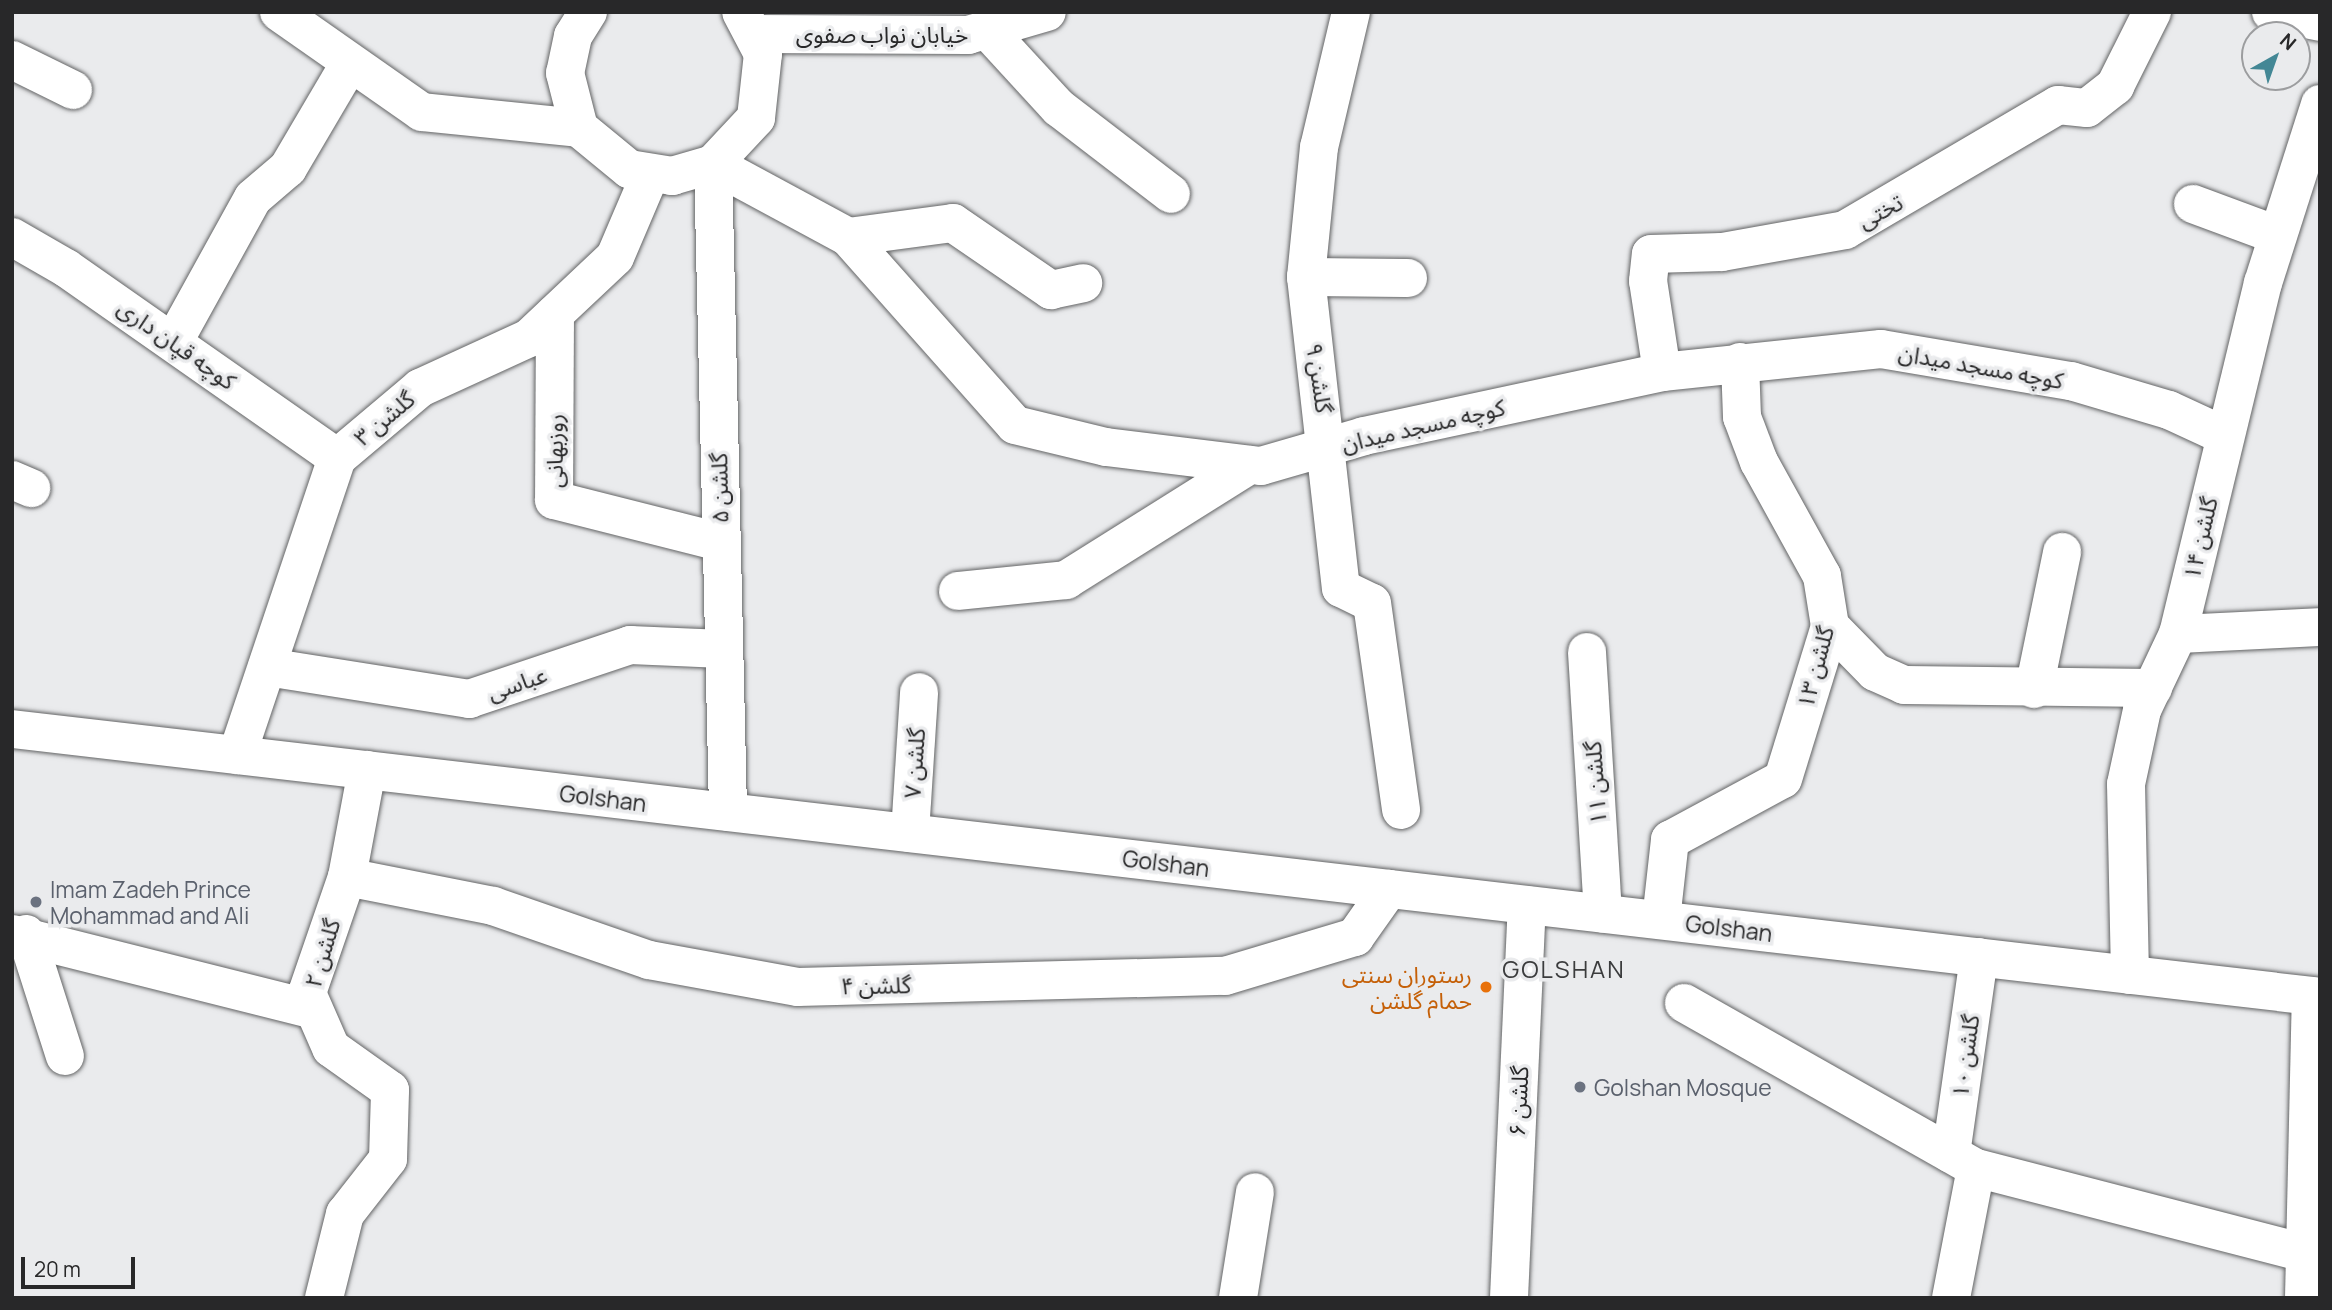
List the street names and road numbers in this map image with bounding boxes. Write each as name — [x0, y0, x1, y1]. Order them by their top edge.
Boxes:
street label: خیابان نواب صفوی — [796, 20, 968, 48]
street label: تختی — [1853, 188, 1907, 234]
street label: کوچه قپان داری — [113, 293, 241, 395]
street label: کوچه مسجد میدان — [1896, 338, 2066, 394]
street label: گلشن ۹ — [1301, 341, 1339, 415]
street label: گلشن ۳ — [348, 385, 420, 451]
street label: کوچه مسجد میدان — [1339, 393, 1507, 457]
street label: روزبهانی — [540, 414, 568, 488]
street label: گلشن ۵ — [705, 453, 733, 523]
street label: گلشن ۱۴ — [2177, 494, 2223, 582]
street label: گلشن ۱۳ — [1791, 623, 1839, 711]
street label: عباسی — [484, 660, 550, 706]
street label: گلشن ۷ — [898, 727, 930, 799]
street label: گلشن ۱۱ — [1578, 740, 1612, 826]
street label: Golshan — [558, 779, 648, 817]
street label: Golshan — [1121, 844, 1211, 882]
street label: Golshan — [1684, 909, 1774, 947]
street label: گلشن ۲ — [299, 915, 345, 991]
street label: گلشن ۴ — [841, 971, 911, 999]
street label: گلشن ۱۰ — [1946, 1013, 1984, 1099]
street label: گلشن ۶ — [1502, 1065, 1534, 1137]

